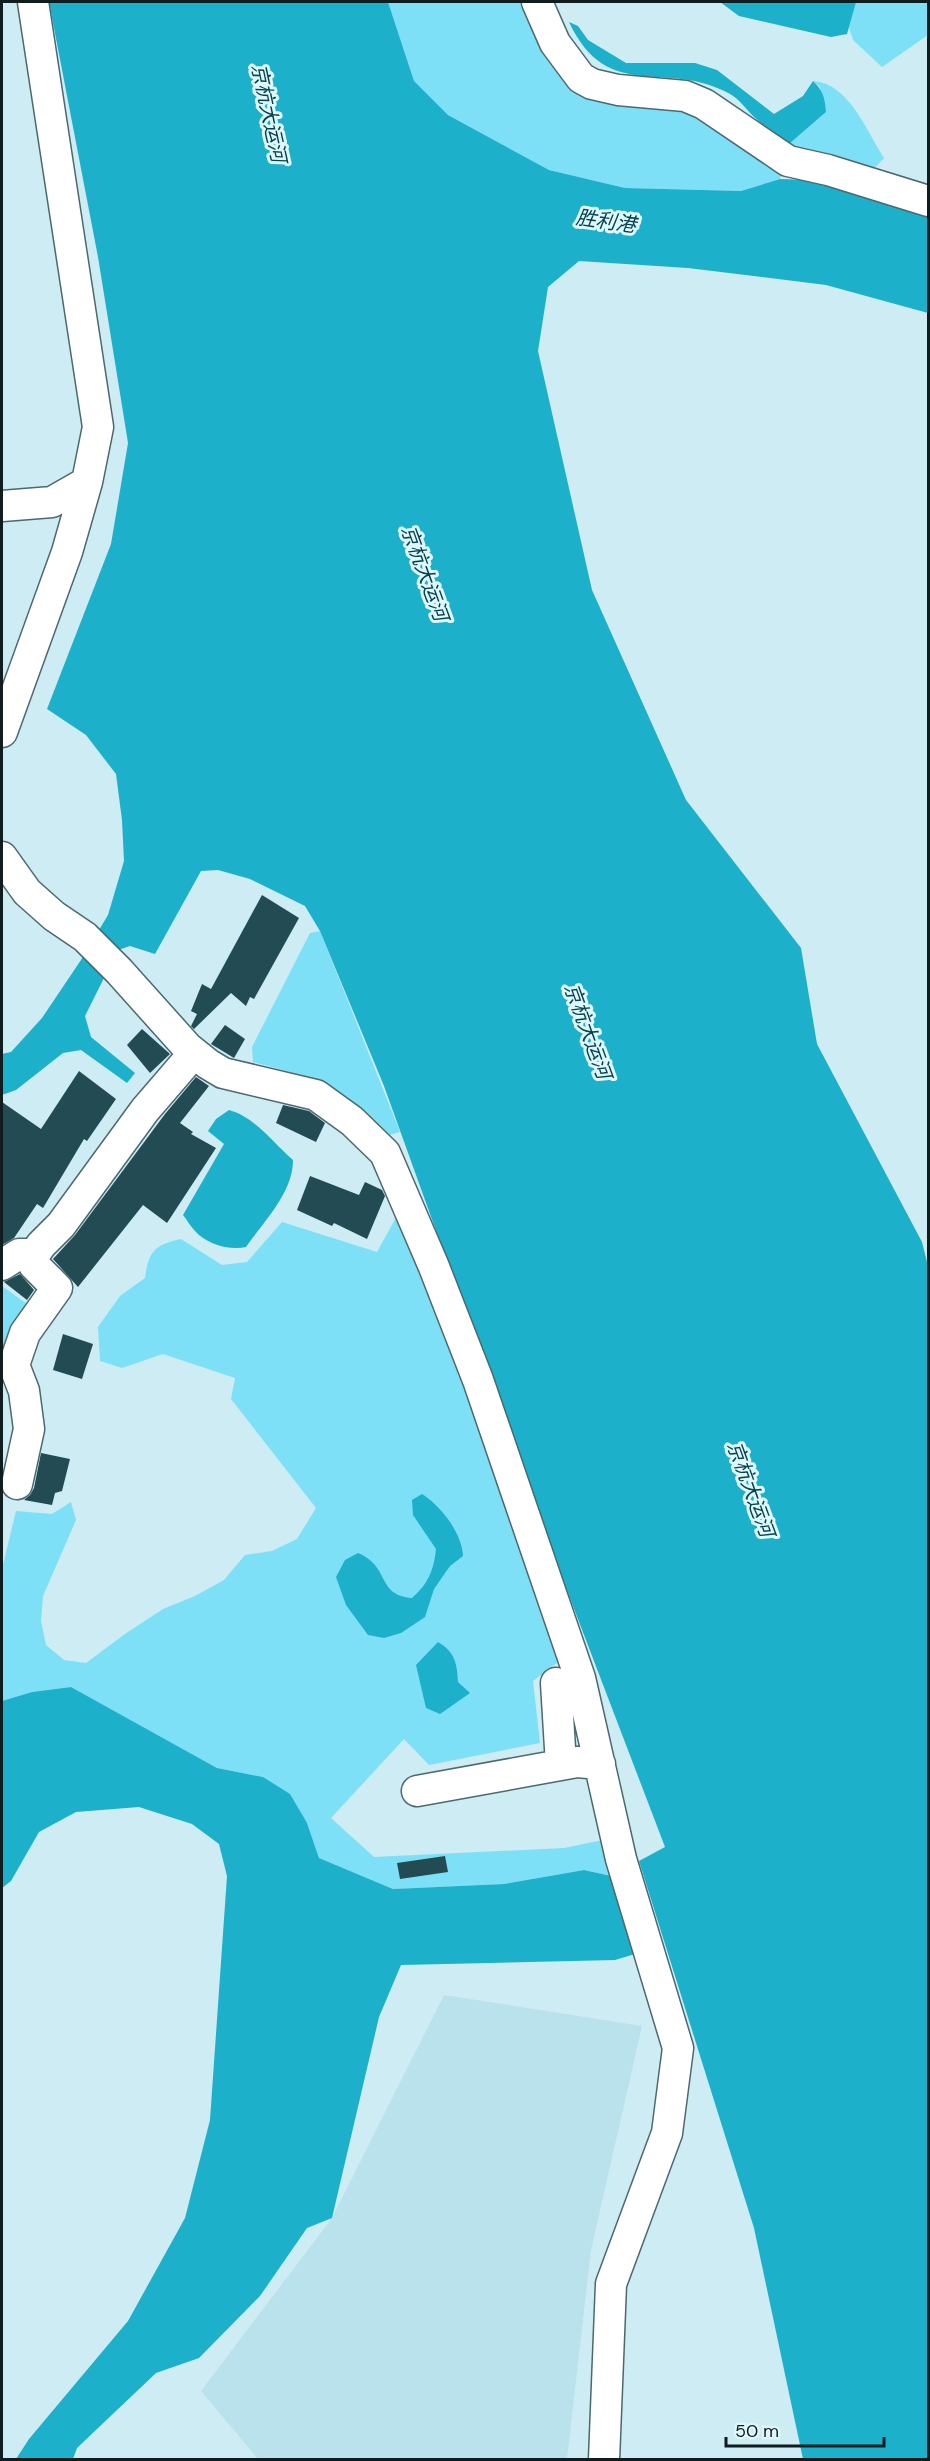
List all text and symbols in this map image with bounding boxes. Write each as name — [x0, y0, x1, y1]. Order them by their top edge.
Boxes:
water label: 京杭大运河 — [246, 61, 293, 169]
water label: 胜利港 — [574, 204, 640, 238]
water label: 京杭大运河 — [396, 522, 456, 628]
water label: 京杭大运河 — [559, 980, 619, 1086]
water label: 京杭大运河 — [722, 1438, 782, 1544]
scale bar — [726, 2410, 884, 2448]
text: 50 m — [735, 2419, 779, 2443]

